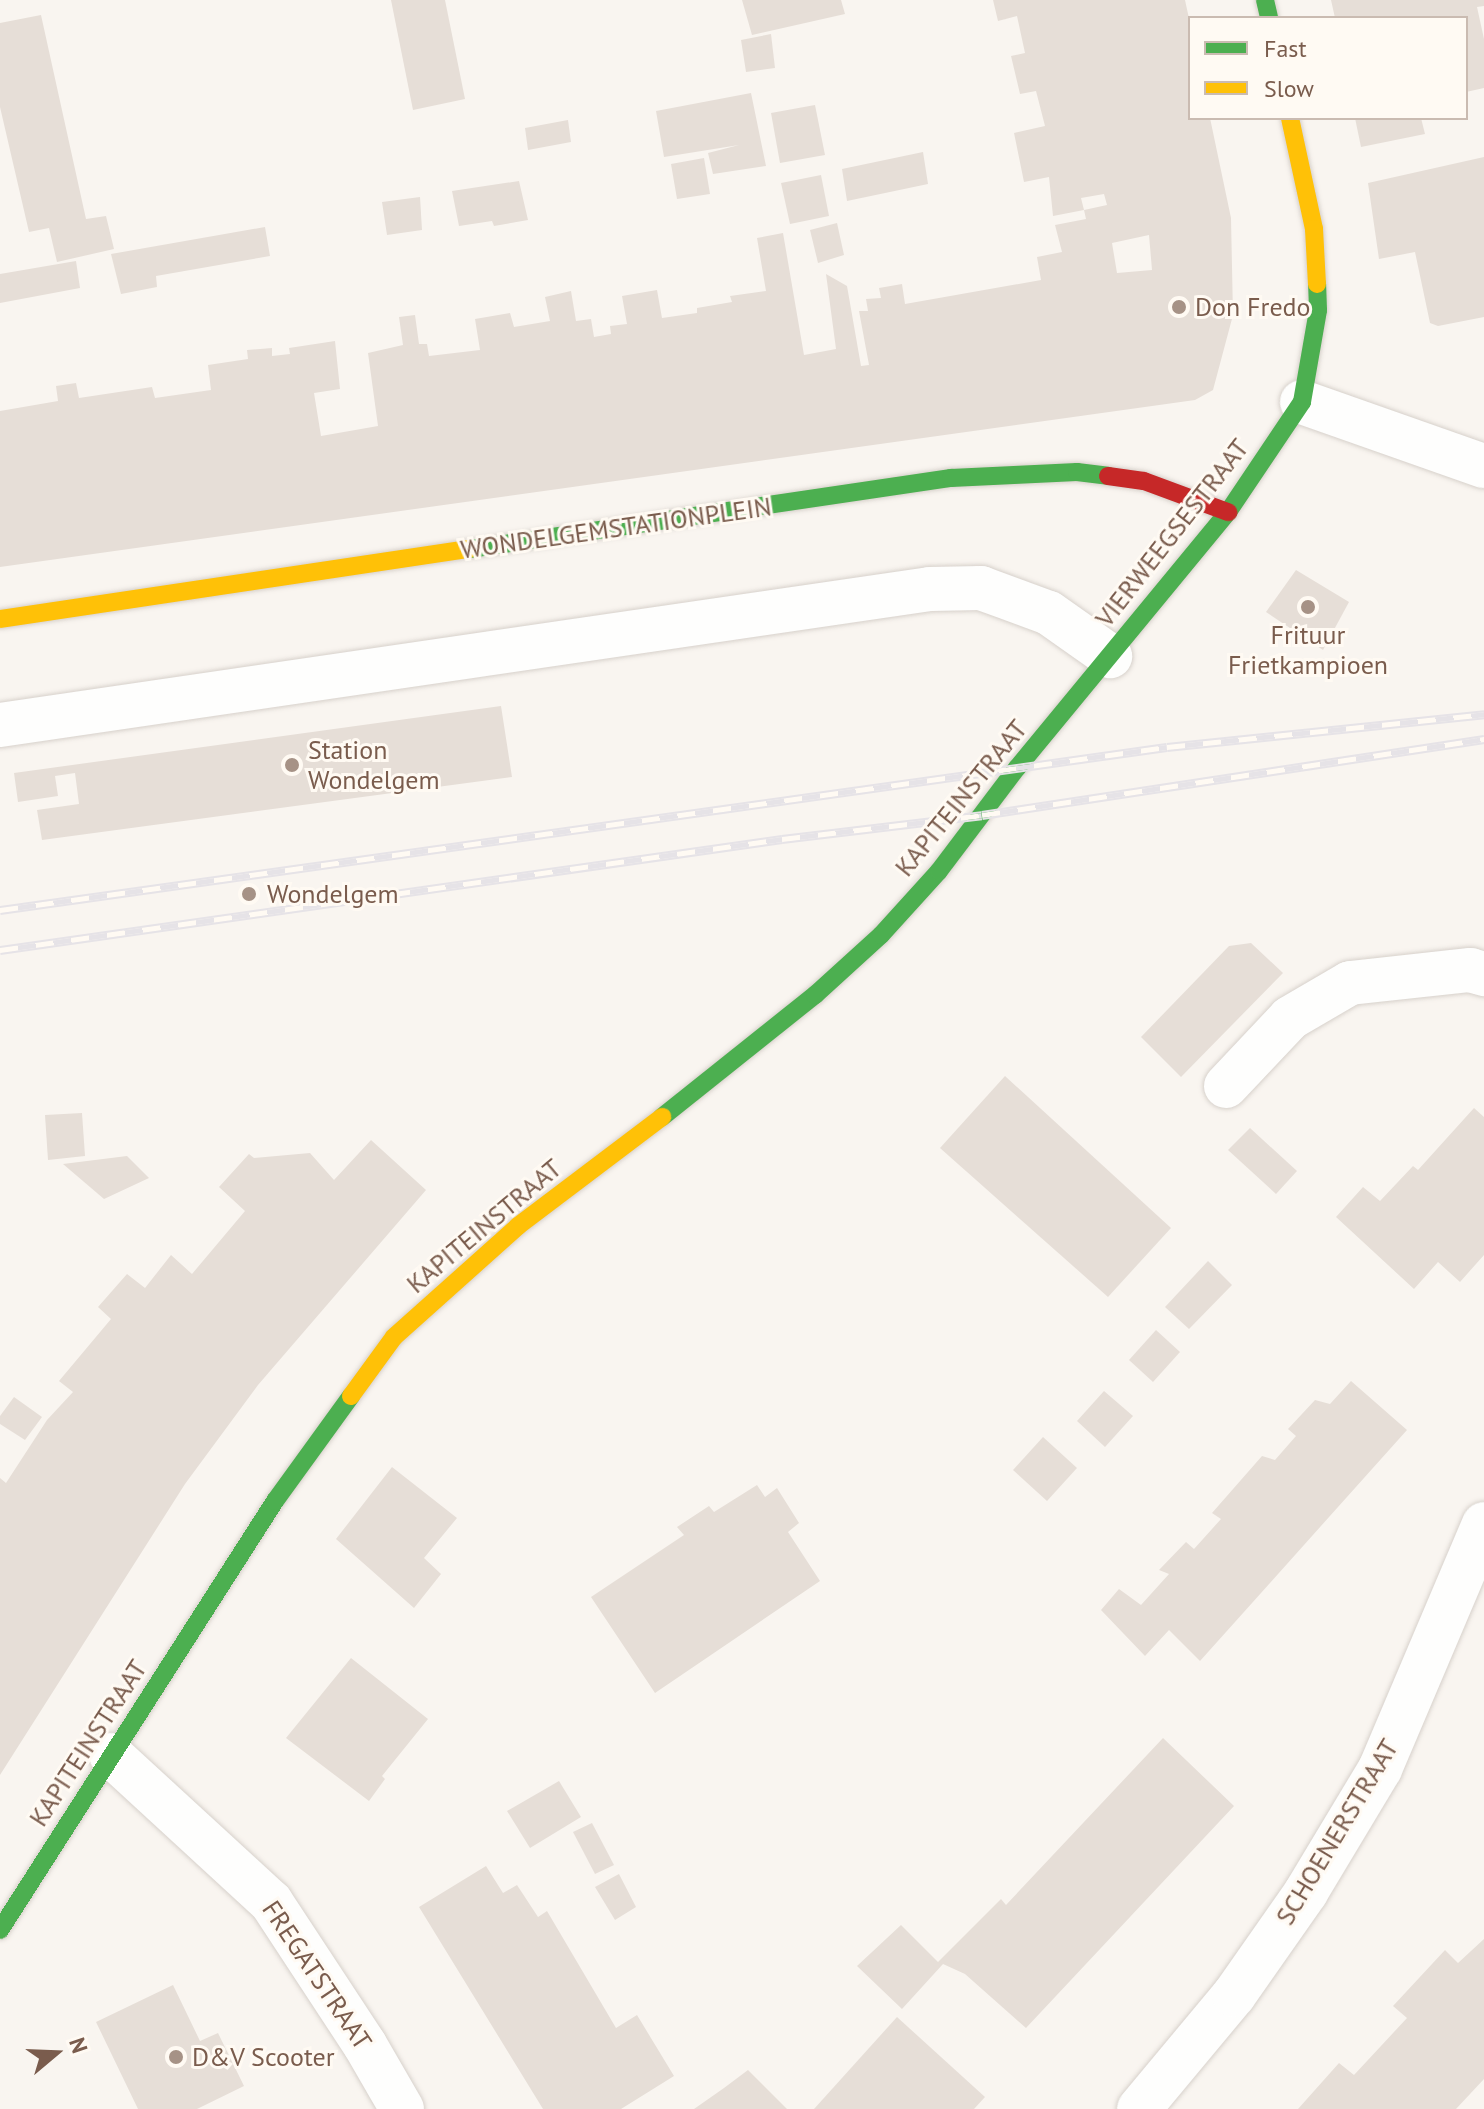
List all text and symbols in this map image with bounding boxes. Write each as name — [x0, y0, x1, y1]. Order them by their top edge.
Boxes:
legend — [1188, 16, 1468, 120]
text: Fast — [1264, 33, 1307, 64]
text: Slow — [1264, 73, 1314, 104]
place label: Don Fredo — [1195, 291, 1311, 323]
marker: Don Fredo — [1170, 298, 1188, 316]
street label: VIERWEEGSESTRAAT — [1089, 433, 1255, 633]
street label: WONDELGEMSTATIONPLEIN — [459, 491, 773, 565]
marker: Frituur Frietkampioen — [1299, 598, 1317, 616]
place label: Frituur Frietkampioen — [1228, 619, 1388, 680]
street label: KAPITEINSTRAAT — [888, 714, 1034, 882]
place label: Station Wondelgem — [308, 734, 440, 796]
marker: Station Wondelgem — [283, 756, 301, 774]
place label: Wondelgem — [267, 878, 399, 910]
marker: Wondelgem — [238, 883, 260, 905]
street label: KAPITEINSTRAAT — [400, 1152, 568, 1300]
street label: KAPITEINSTRAAT — [23, 1654, 153, 1832]
street label: SCHOENERSTRAAT — [1269, 1734, 1405, 1930]
street label: FREGATSTRAAT — [256, 1895, 378, 2055]
north arrow — [16, 2013, 96, 2093]
text: N — [63, 2034, 94, 2057]
place label: D&V Scooter — [192, 2041, 335, 2073]
marker: D&V Scooter — [167, 2048, 185, 2066]

